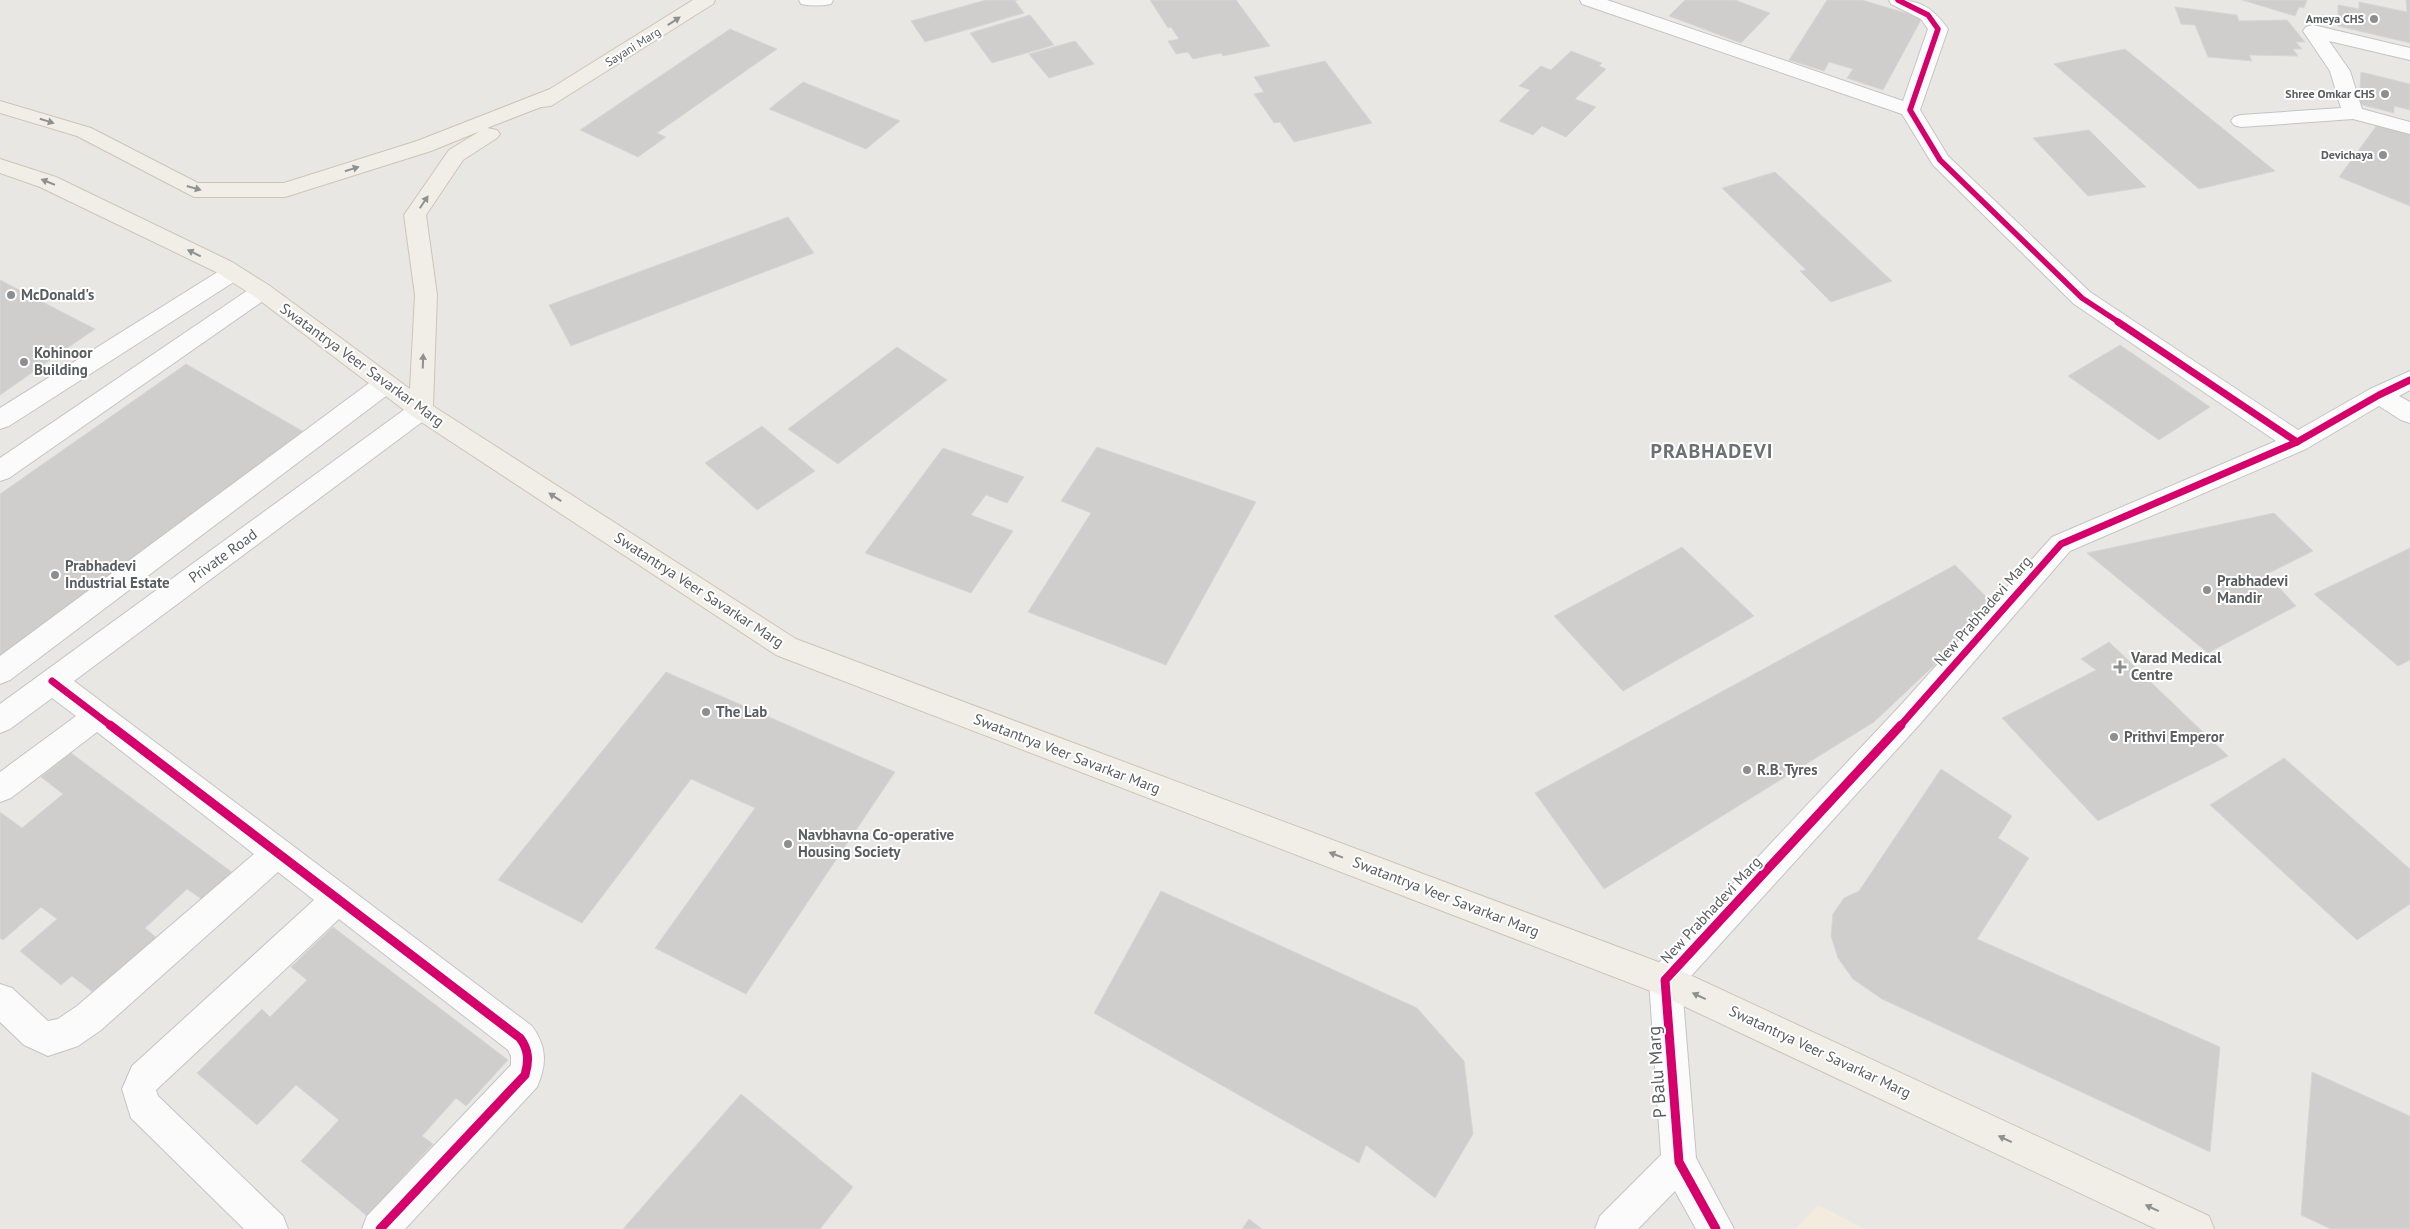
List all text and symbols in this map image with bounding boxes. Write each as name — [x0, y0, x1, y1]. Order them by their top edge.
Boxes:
place label: Ameya CHS — [2306, 11, 2364, 26]
marker: Ameya CHS — [2368, 13, 2380, 25]
one-way arrow — [668, 16, 681, 26]
street label: Sayani Marg — [602, 24, 663, 70]
place label: Shree Omkar CHS — [2285, 86, 2375, 101]
marker: Shree Omkar CHS — [2379, 88, 2391, 100]
one-way arrow — [39, 117, 54, 125]
place label: Devichaya — [2321, 147, 2373, 162]
marker: Devichaya — [2377, 149, 2389, 161]
one-way arrow — [345, 164, 360, 172]
one-way arrow — [41, 178, 55, 186]
one-way arrow — [186, 184, 201, 192]
one-way arrow — [419, 195, 429, 209]
one-way arrow — [187, 249, 202, 257]
place label: McDonald's — [21, 285, 94, 304]
marker: McDonald's — [5, 289, 17, 301]
street label: Swatantrya Veer Savarkar Marg — [276, 299, 448, 431]
place label: Kohinoor Building — [34, 343, 93, 379]
one-way arrow — [420, 353, 428, 369]
marker: Kohinoor Building — [18, 356, 30, 368]
district label: PRABHADEVI — [1651, 438, 1773, 464]
one-way arrow — [548, 492, 561, 501]
street label: Private Road — [185, 524, 261, 587]
street label: Swatantrya Veer Savarkar Marg — [611, 528, 788, 652]
street label: New Prabhadevi Marg — [1930, 552, 2036, 670]
place label: Prabhadevi Industrial Estate — [65, 556, 170, 592]
marker: Prabhadevi Industrial Estate — [49, 569, 61, 581]
place label: Prabhadevi Mandir — [2217, 571, 2288, 607]
marker: Prabhadevi Mandir — [2201, 584, 2213, 596]
place label: Varad Medical Centre — [2130, 648, 2222, 684]
marker: Varad Medical Centre — [2113, 660, 2127, 674]
place label: The Lab — [716, 702, 767, 721]
marker: The Lab — [700, 706, 712, 718]
street label: Swatantrya Veer Savarkar Marg — [971, 709, 1163, 798]
place label: Prithvi Emperor — [2124, 727, 2225, 746]
marker: Prithvi Emperor — [2108, 731, 2120, 743]
place label: R.B. Tyres — [1757, 760, 1817, 779]
marker: R.B. Tyres — [1741, 764, 1753, 776]
place label: Navbhavna Co-operative Housing Society — [798, 825, 955, 861]
marker: Navbhavna Co-operative Housing Society — [782, 838, 794, 850]
one-way arrow — [1328, 851, 1343, 858]
street label: Swatantrya Veer Savarkar Marg — [1350, 852, 1542, 941]
street label: New Prabhadevi Marg — [1656, 852, 1765, 967]
one-way arrow — [1692, 992, 1706, 1000]
street label: Swatantrya Veer Savarkar Marg — [1726, 1001, 1914, 1102]
street label: P Balu Marg — [1642, 1025, 1671, 1119]
one-way arrow — [1998, 1135, 2012, 1143]
one-way arrow — [2145, 1204, 2159, 1212]

